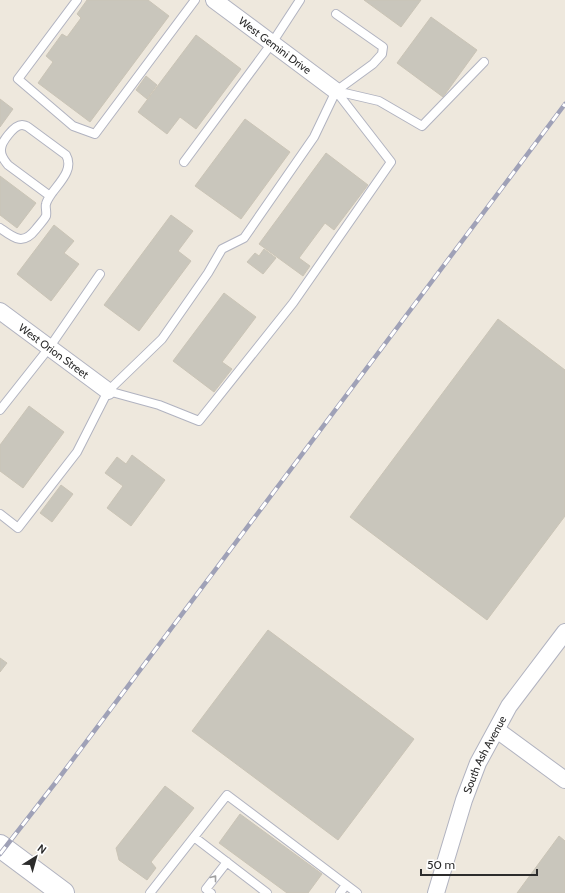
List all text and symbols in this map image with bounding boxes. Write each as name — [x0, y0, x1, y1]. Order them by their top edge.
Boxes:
street label: West Gemini Drive — [236, 14, 314, 77]
street label: West Orion Street — [16, 320, 92, 382]
street label: South Ash Avenue — [460, 713, 510, 796]
north arrow — [16, 837, 56, 877]
text: N — [35, 841, 49, 857]
scale bar — [421, 851, 537, 877]
text: 50 m — [427, 857, 455, 872]
one-way arrow — [210, 876, 217, 883]

